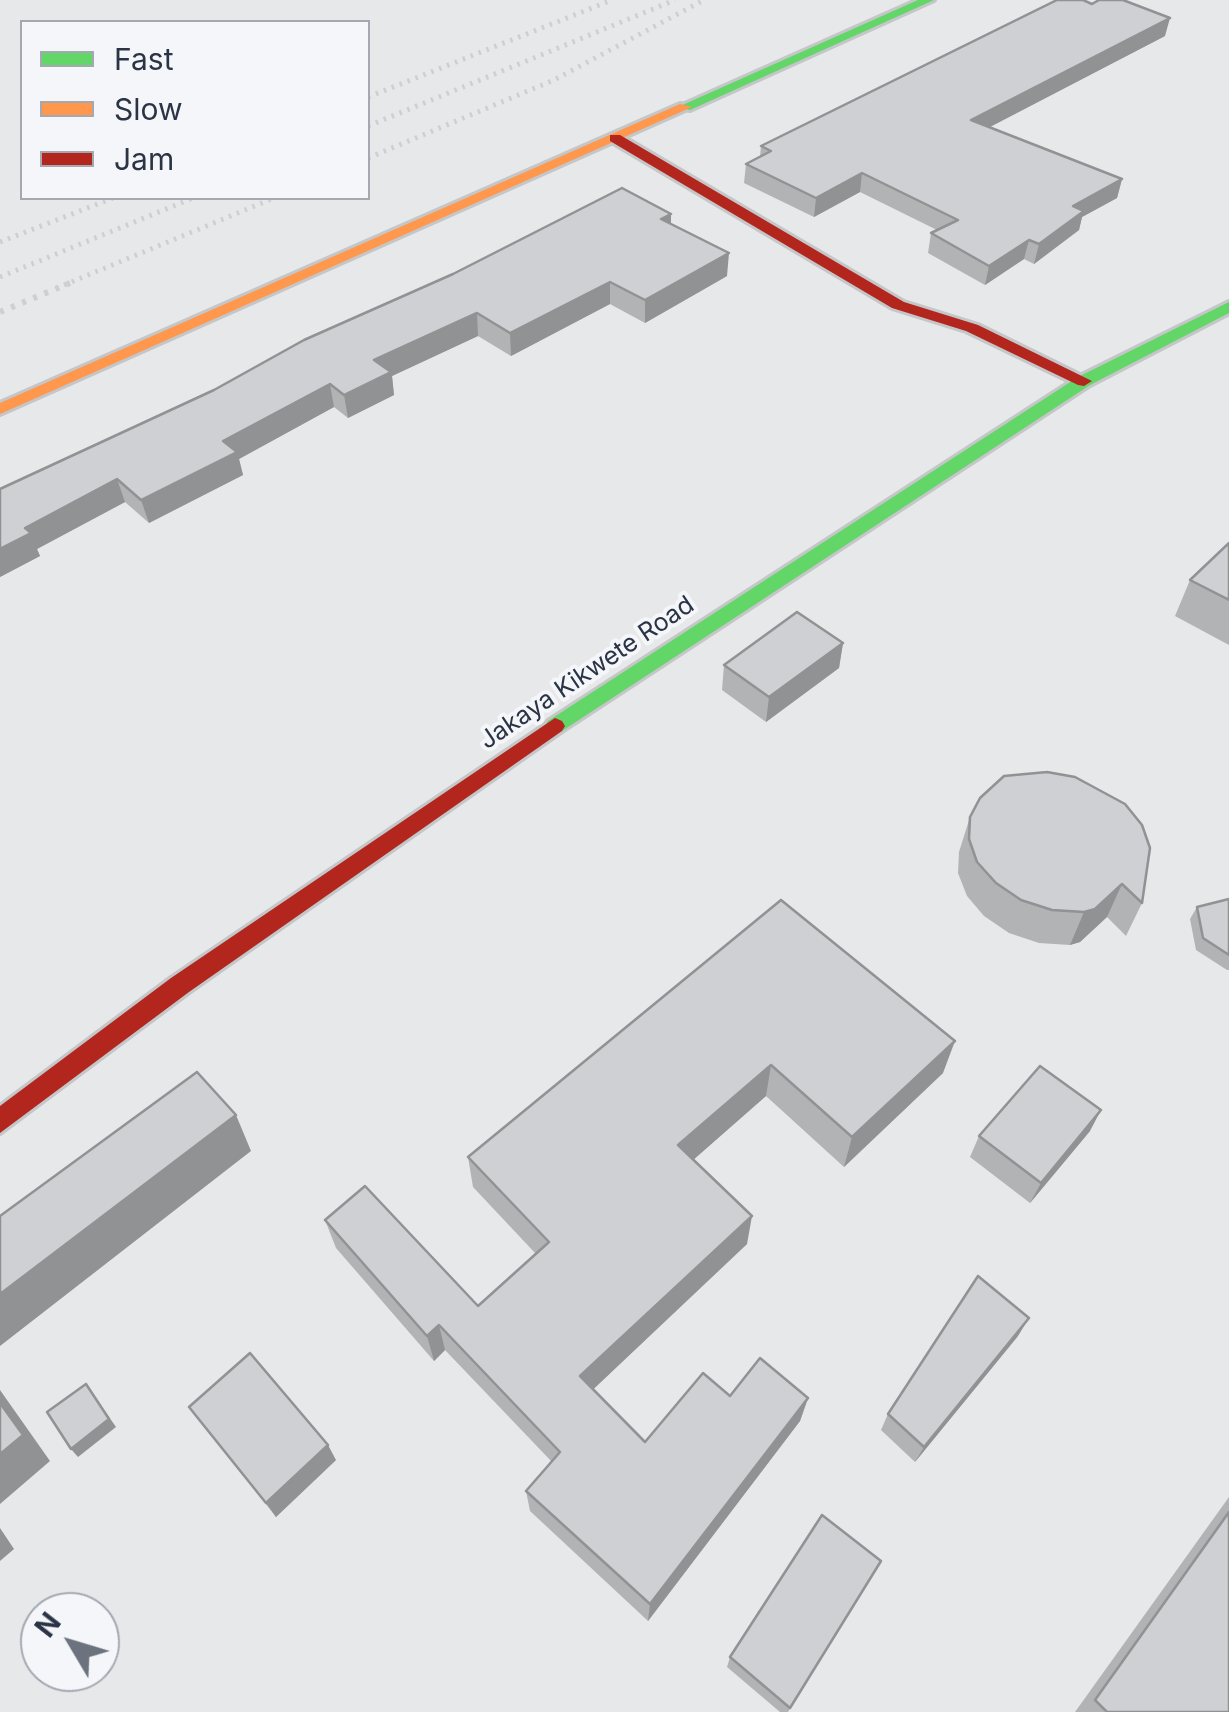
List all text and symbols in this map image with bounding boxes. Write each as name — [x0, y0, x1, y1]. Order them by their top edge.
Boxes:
legend — [20, 20, 370, 200]
text: Fast — [114, 41, 173, 77]
text: Slow — [114, 91, 183, 127]
text: Jam — [114, 141, 174, 177]
street label: Jakaya Kikwete Road — [474, 590, 700, 756]
north arrow — [20, 1592, 120, 1692]
text: N — [28, 1606, 68, 1644]

